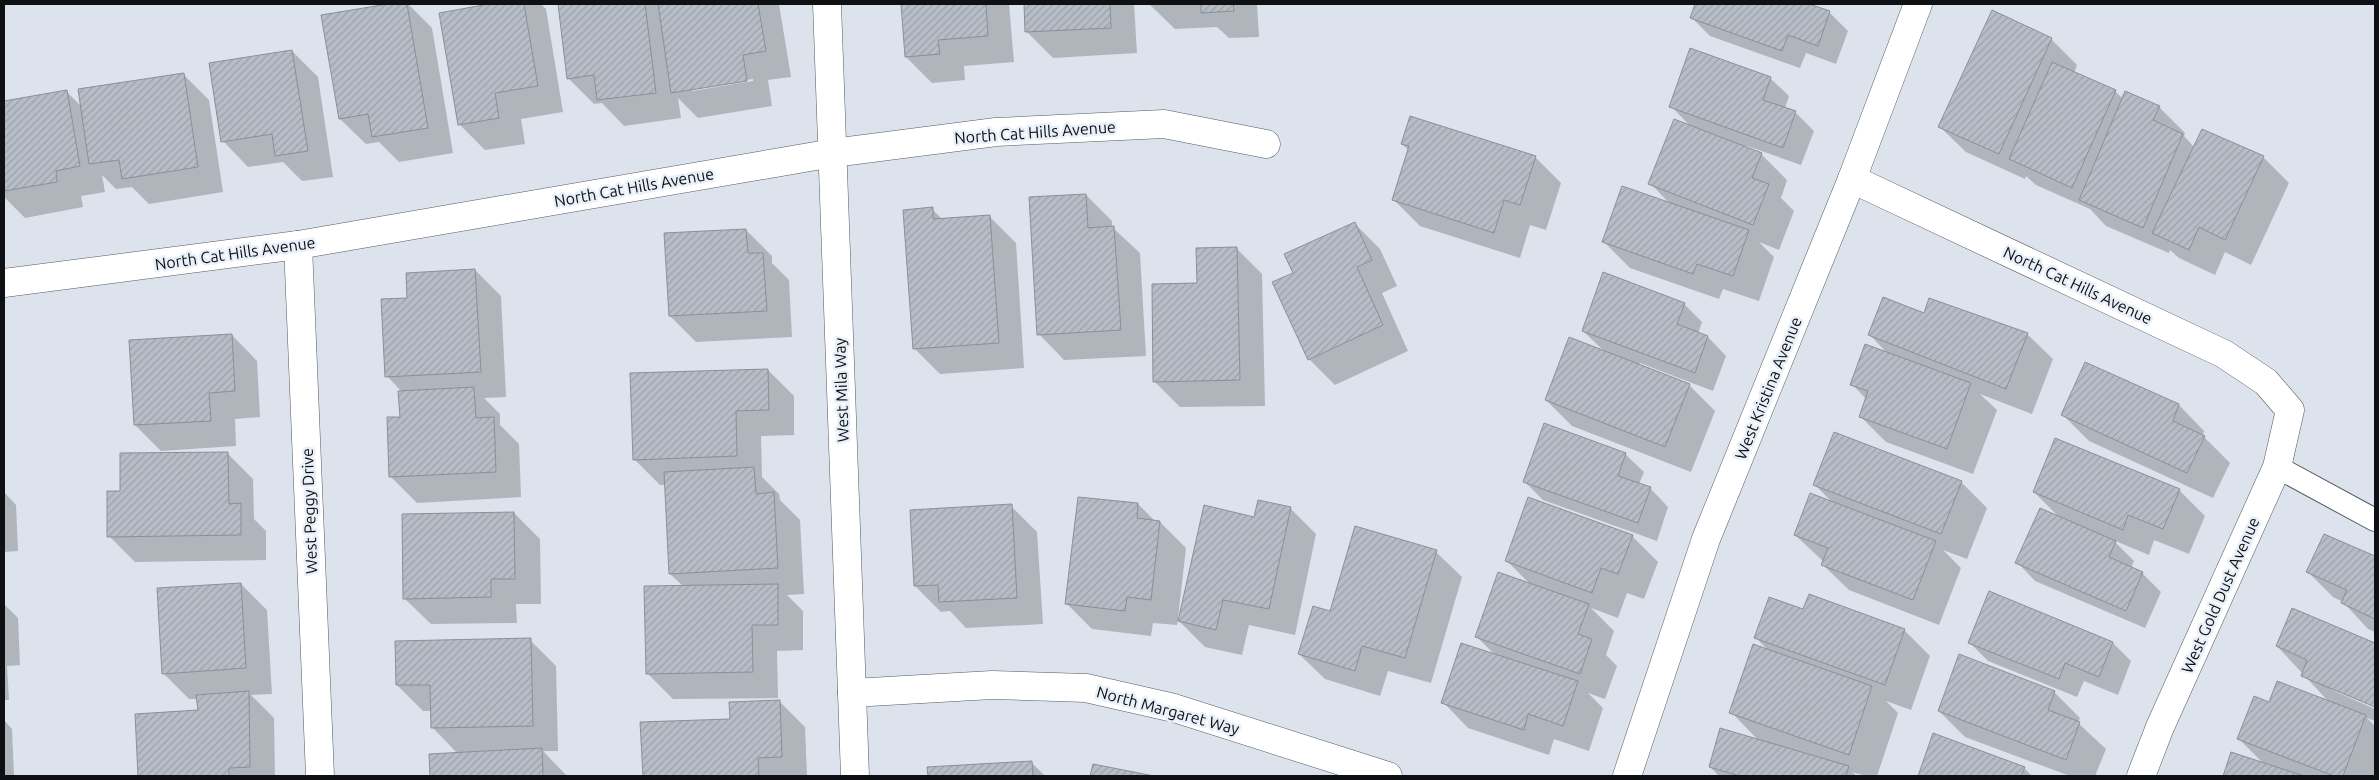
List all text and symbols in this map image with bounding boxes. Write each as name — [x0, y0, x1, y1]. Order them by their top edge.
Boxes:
street label: North Cat Hills Avenue — [954, 117, 1116, 147]
street label: North Cat Hills Avenue — [553, 164, 715, 210]
street label: North Cat Hills Avenue — [154, 233, 316, 273]
street label: North Cat Hills Avenue — [2001, 243, 2155, 327]
street label: West Kristina Avenue — [1731, 314, 1805, 462]
street label: West Mila Way — [830, 337, 852, 443]
street label: West Peggy Drive — [298, 448, 320, 574]
street label: West Gold Dust Avenue — [2177, 514, 2263, 676]
street label: North Margaret Way — [1095, 682, 1241, 738]

